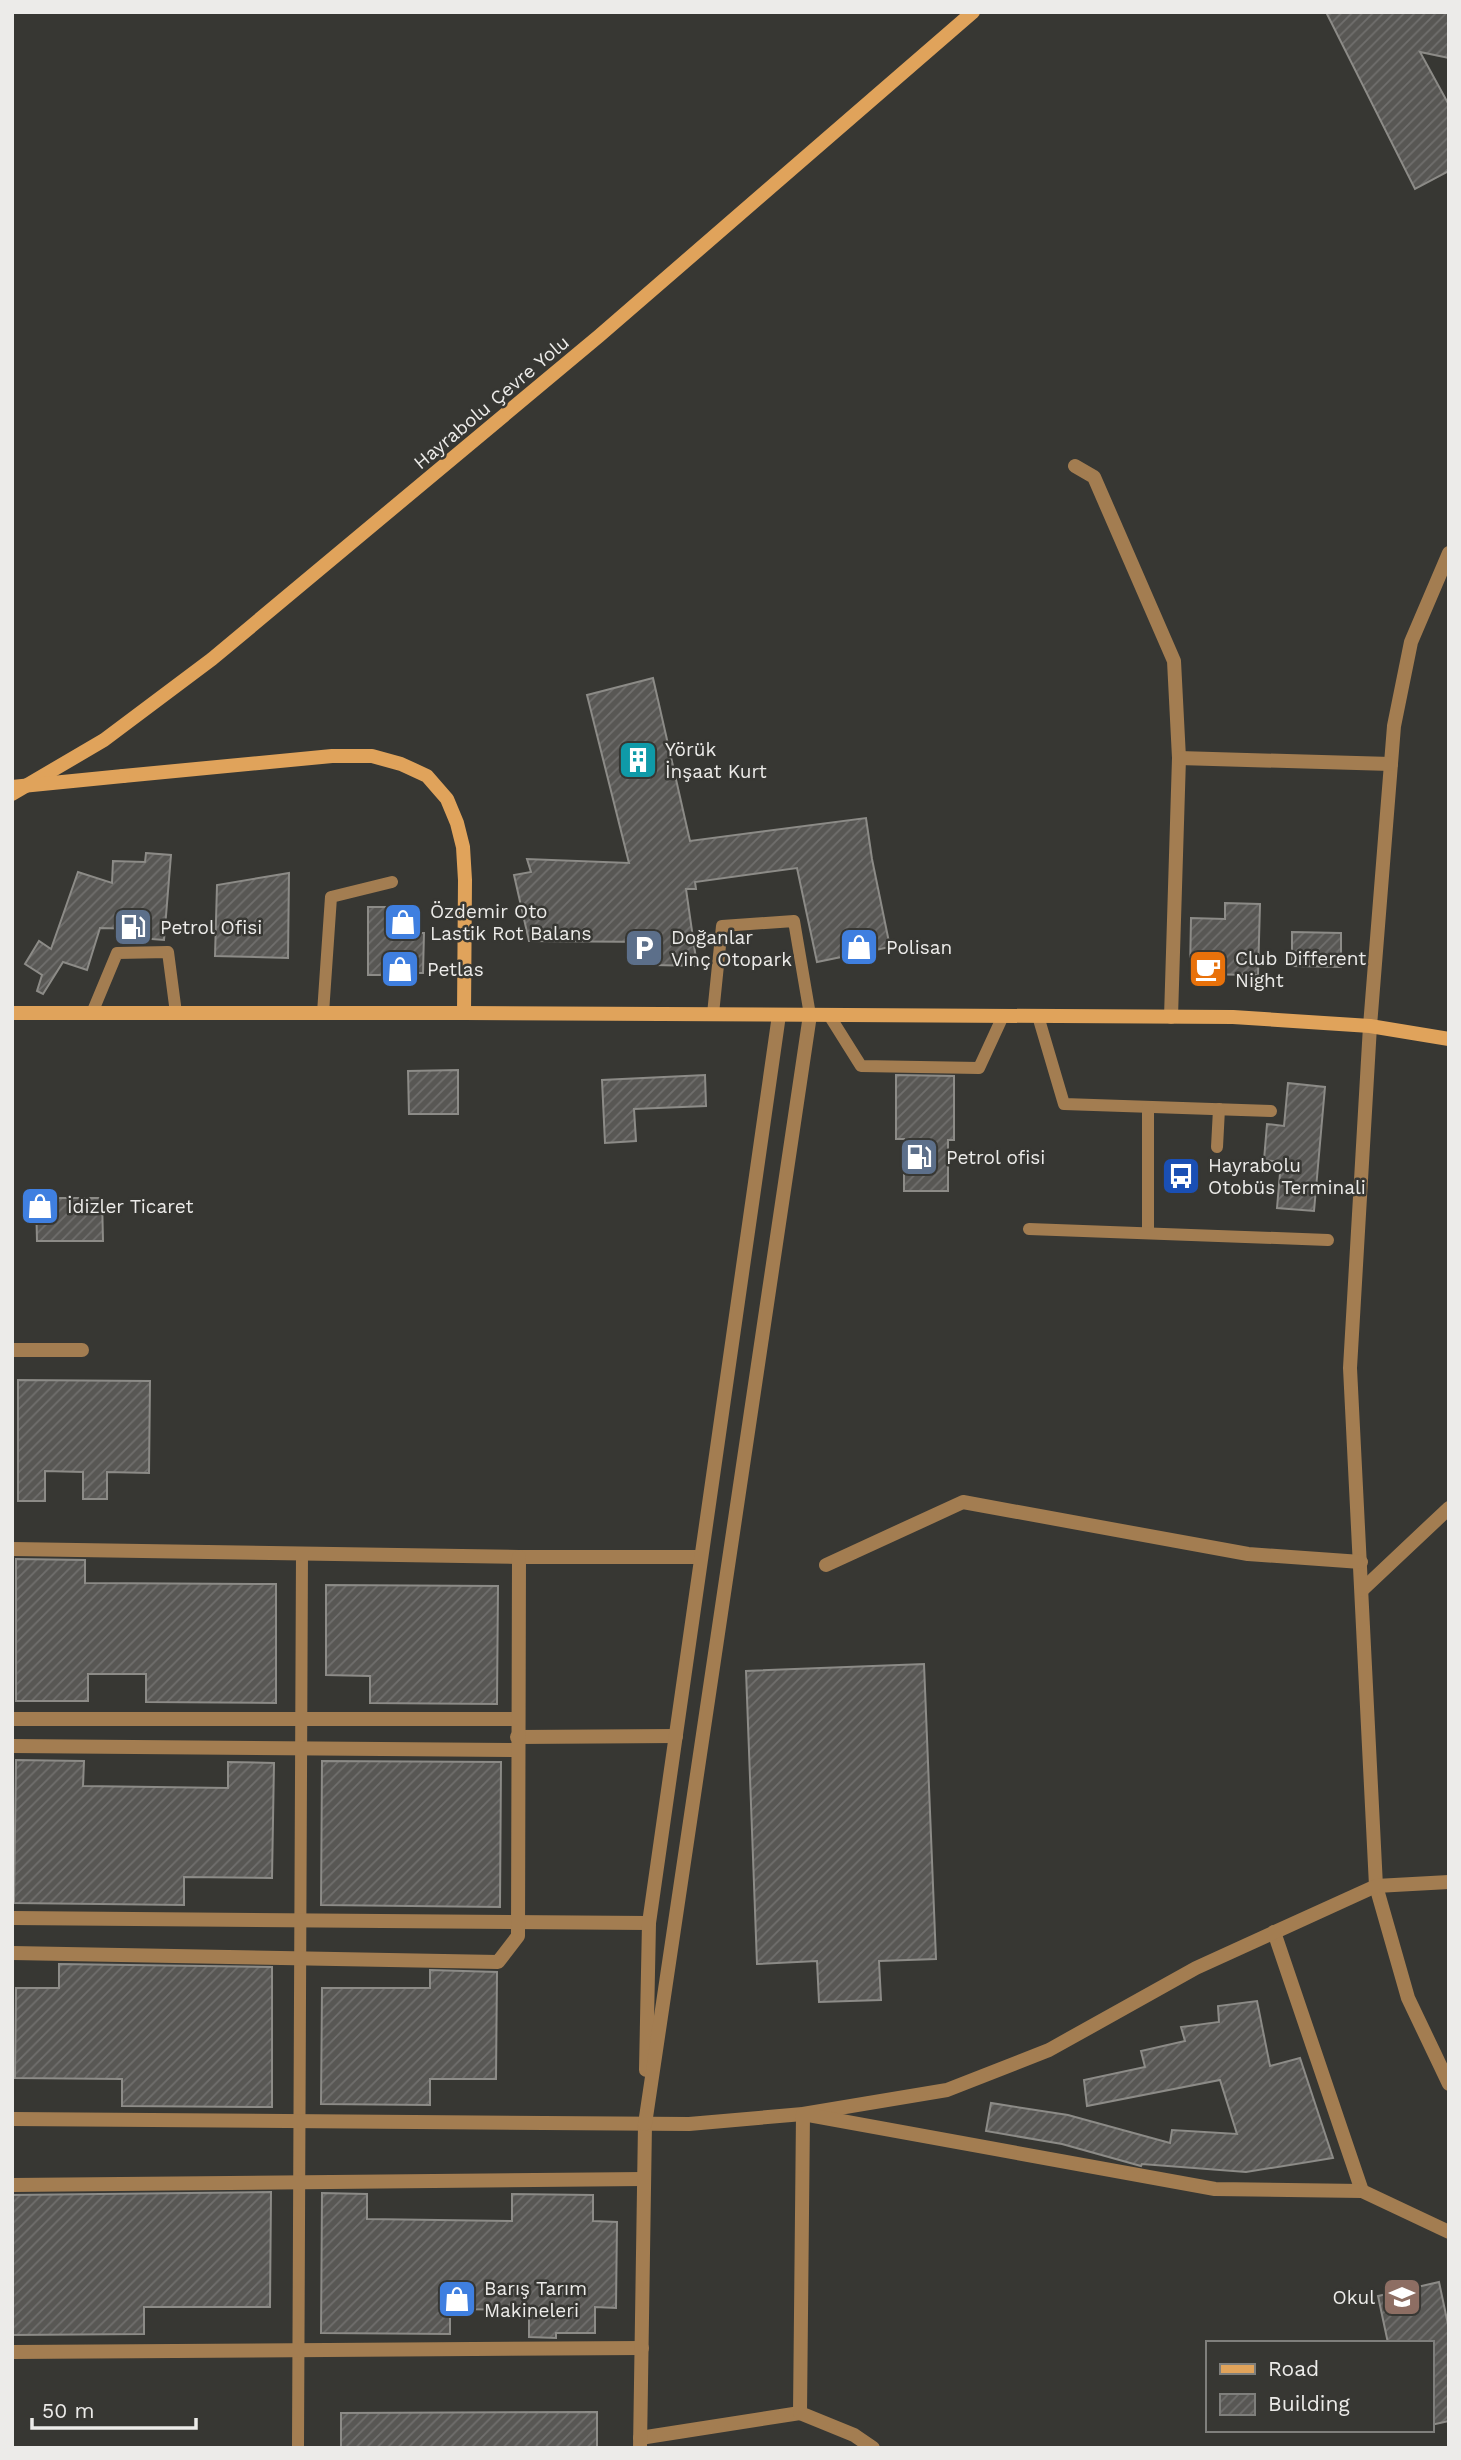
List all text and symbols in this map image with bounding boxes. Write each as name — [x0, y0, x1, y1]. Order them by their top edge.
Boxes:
street label: Hayrabolu Çevre Yolu — [409, 331, 574, 474]
place label: Yörük İnşaat Kurt — [665, 738, 767, 783]
building icon: Yörük İnşaat Kurt — [617, 739, 659, 781]
place label: Özdemir Oto Lastik Rot Balans — [430, 900, 591, 945]
shop icon: Özdemir Oto Lastik Rot Balans — [382, 901, 424, 943]
fuel station icon: Petrol Ofisi — [112, 906, 154, 948]
place label: Petrol Ofisi — [160, 916, 262, 939]
place label: Doğanlar Vinç Otopark — [671, 926, 792, 971]
shop icon: Polisan — [838, 926, 880, 968]
parking icon: Doğanlar Vinç Otopark — [623, 927, 665, 969]
place label: Polisan — [886, 936, 952, 959]
place label: Club Different Night — [1235, 947, 1366, 992]
shop icon: Petlas — [379, 948, 421, 990]
cafe icon: Club Different Night — [1187, 948, 1229, 990]
place label: Petlas — [427, 958, 484, 981]
fuel station icon: Petrol ofisi — [898, 1136, 940, 1178]
place label: Petrol ofisi — [946, 1146, 1045, 1169]
place label: Hayrabolu Otobüs Terminali — [1208, 1154, 1366, 1199]
bus stop icon: Hayrabolu Otobüs Terminali — [1160, 1155, 1202, 1197]
shop icon: İdizler Ticaret — [19, 1185, 61, 1227]
place label: İdizler Ticaret — [67, 1195, 193, 1218]
school or university icon: Okul — [1381, 2276, 1423, 2318]
place label: Barış Tarım Makineleri — [484, 2277, 587, 2322]
shop icon: Barış Tarım Makineleri — [436, 2278, 478, 2320]
place label: Okul — [1333, 2286, 1375, 2309]
legend — [1206, 2341, 1433, 2432]
text: Road — [1268, 2356, 1319, 2381]
scale bar — [32, 2386, 196, 2430]
text: Building — [1268, 2391, 1350, 2416]
text: 50 m — [42, 2398, 94, 2423]

